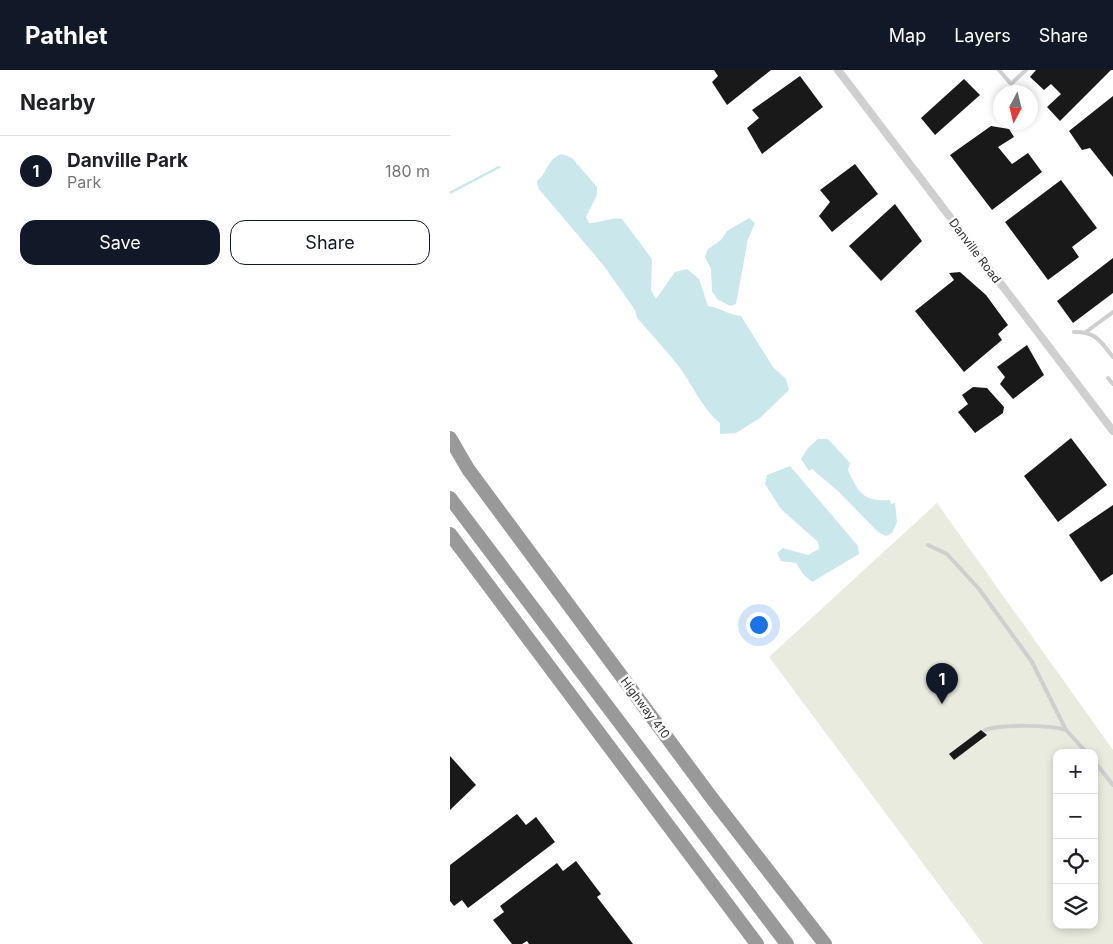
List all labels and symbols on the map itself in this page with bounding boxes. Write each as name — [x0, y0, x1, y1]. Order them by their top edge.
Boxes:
north arrow — [993, 85, 1038, 130]
street label: Danville Road — [946, 215, 1005, 286]
your location — [746, 612, 772, 638]
pin: 1 — [926, 663, 958, 704]
street label: Highway 410 — [618, 674, 673, 741]

